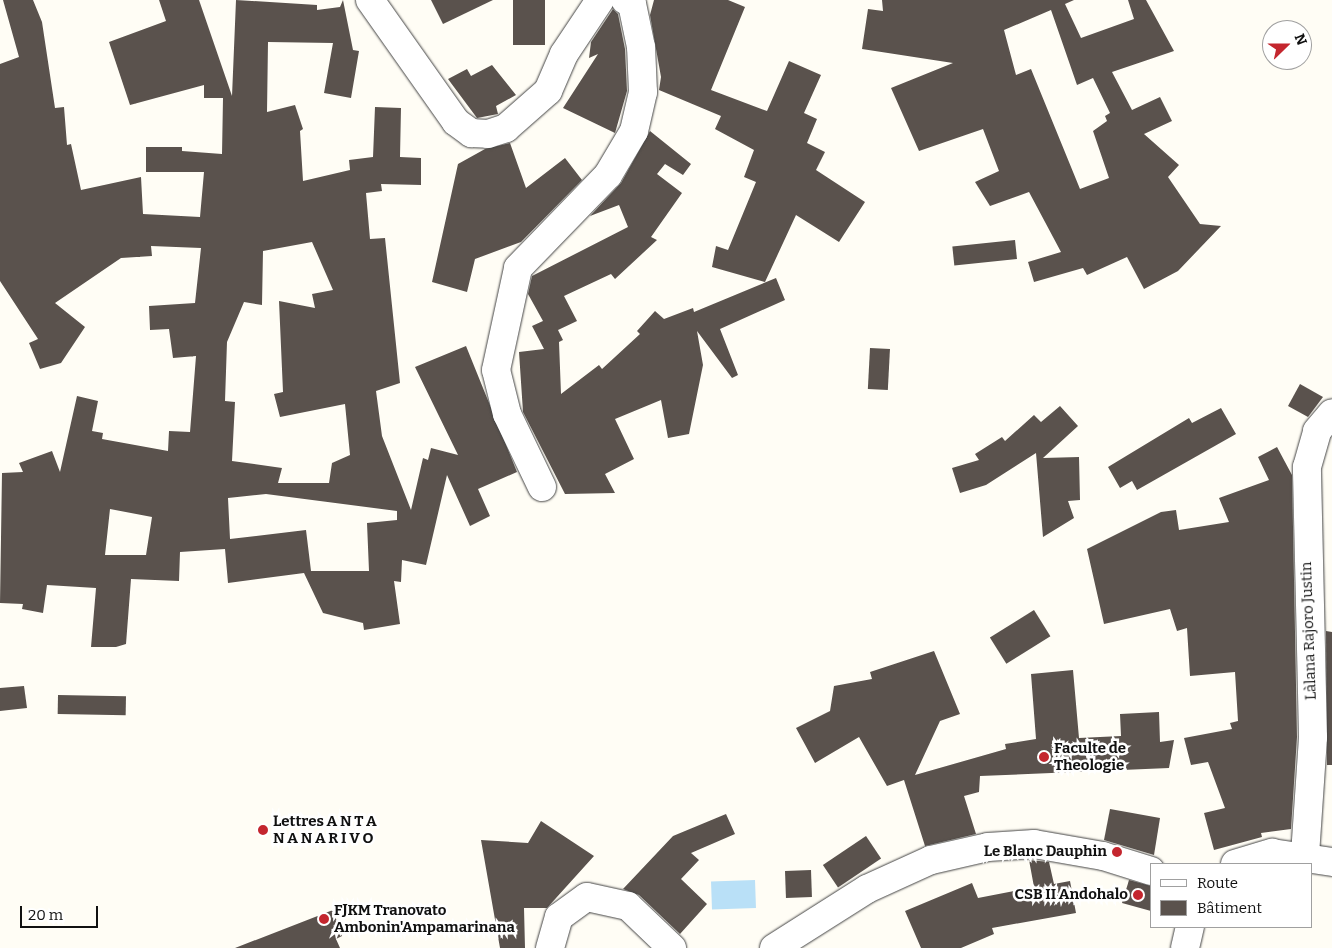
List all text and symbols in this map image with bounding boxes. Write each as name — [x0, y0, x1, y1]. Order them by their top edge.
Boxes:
north arrow — [1262, 20, 1312, 70]
text: N — [1291, 31, 1310, 48]
street label: Làlana Rajoro Justin — [1298, 562, 1320, 700]
place label: Faculte de Theologie — [1054, 739, 1126, 774]
marker: Faculte de Theologie — [1038, 751, 1050, 763]
place label: Lettres A N T A N A N A R I V O — [273, 812, 377, 847]
marker: Lettres A N T A N A N A R I V O — [257, 824, 269, 836]
place label: Le Blanc Dauphin — [984, 843, 1107, 861]
marker: Le Blanc Dauphin — [1111, 846, 1123, 858]
legend — [1150, 863, 1312, 928]
text: Route — [1197, 874, 1238, 892]
place label: CSB II Andohalo — [1015, 886, 1128, 904]
marker: CSB II Andohalo — [1132, 889, 1144, 901]
scale bar — [22, 896, 100, 928]
text: Bâtiment — [1197, 899, 1262, 917]
place label: FJKM Tranovato Ambonin'Ampamarinana — [334, 901, 515, 936]
text: 20 m — [28, 906, 63, 924]
marker: FJKM Tranovato Ambonin'Ampamarinana — [318, 913, 330, 925]

